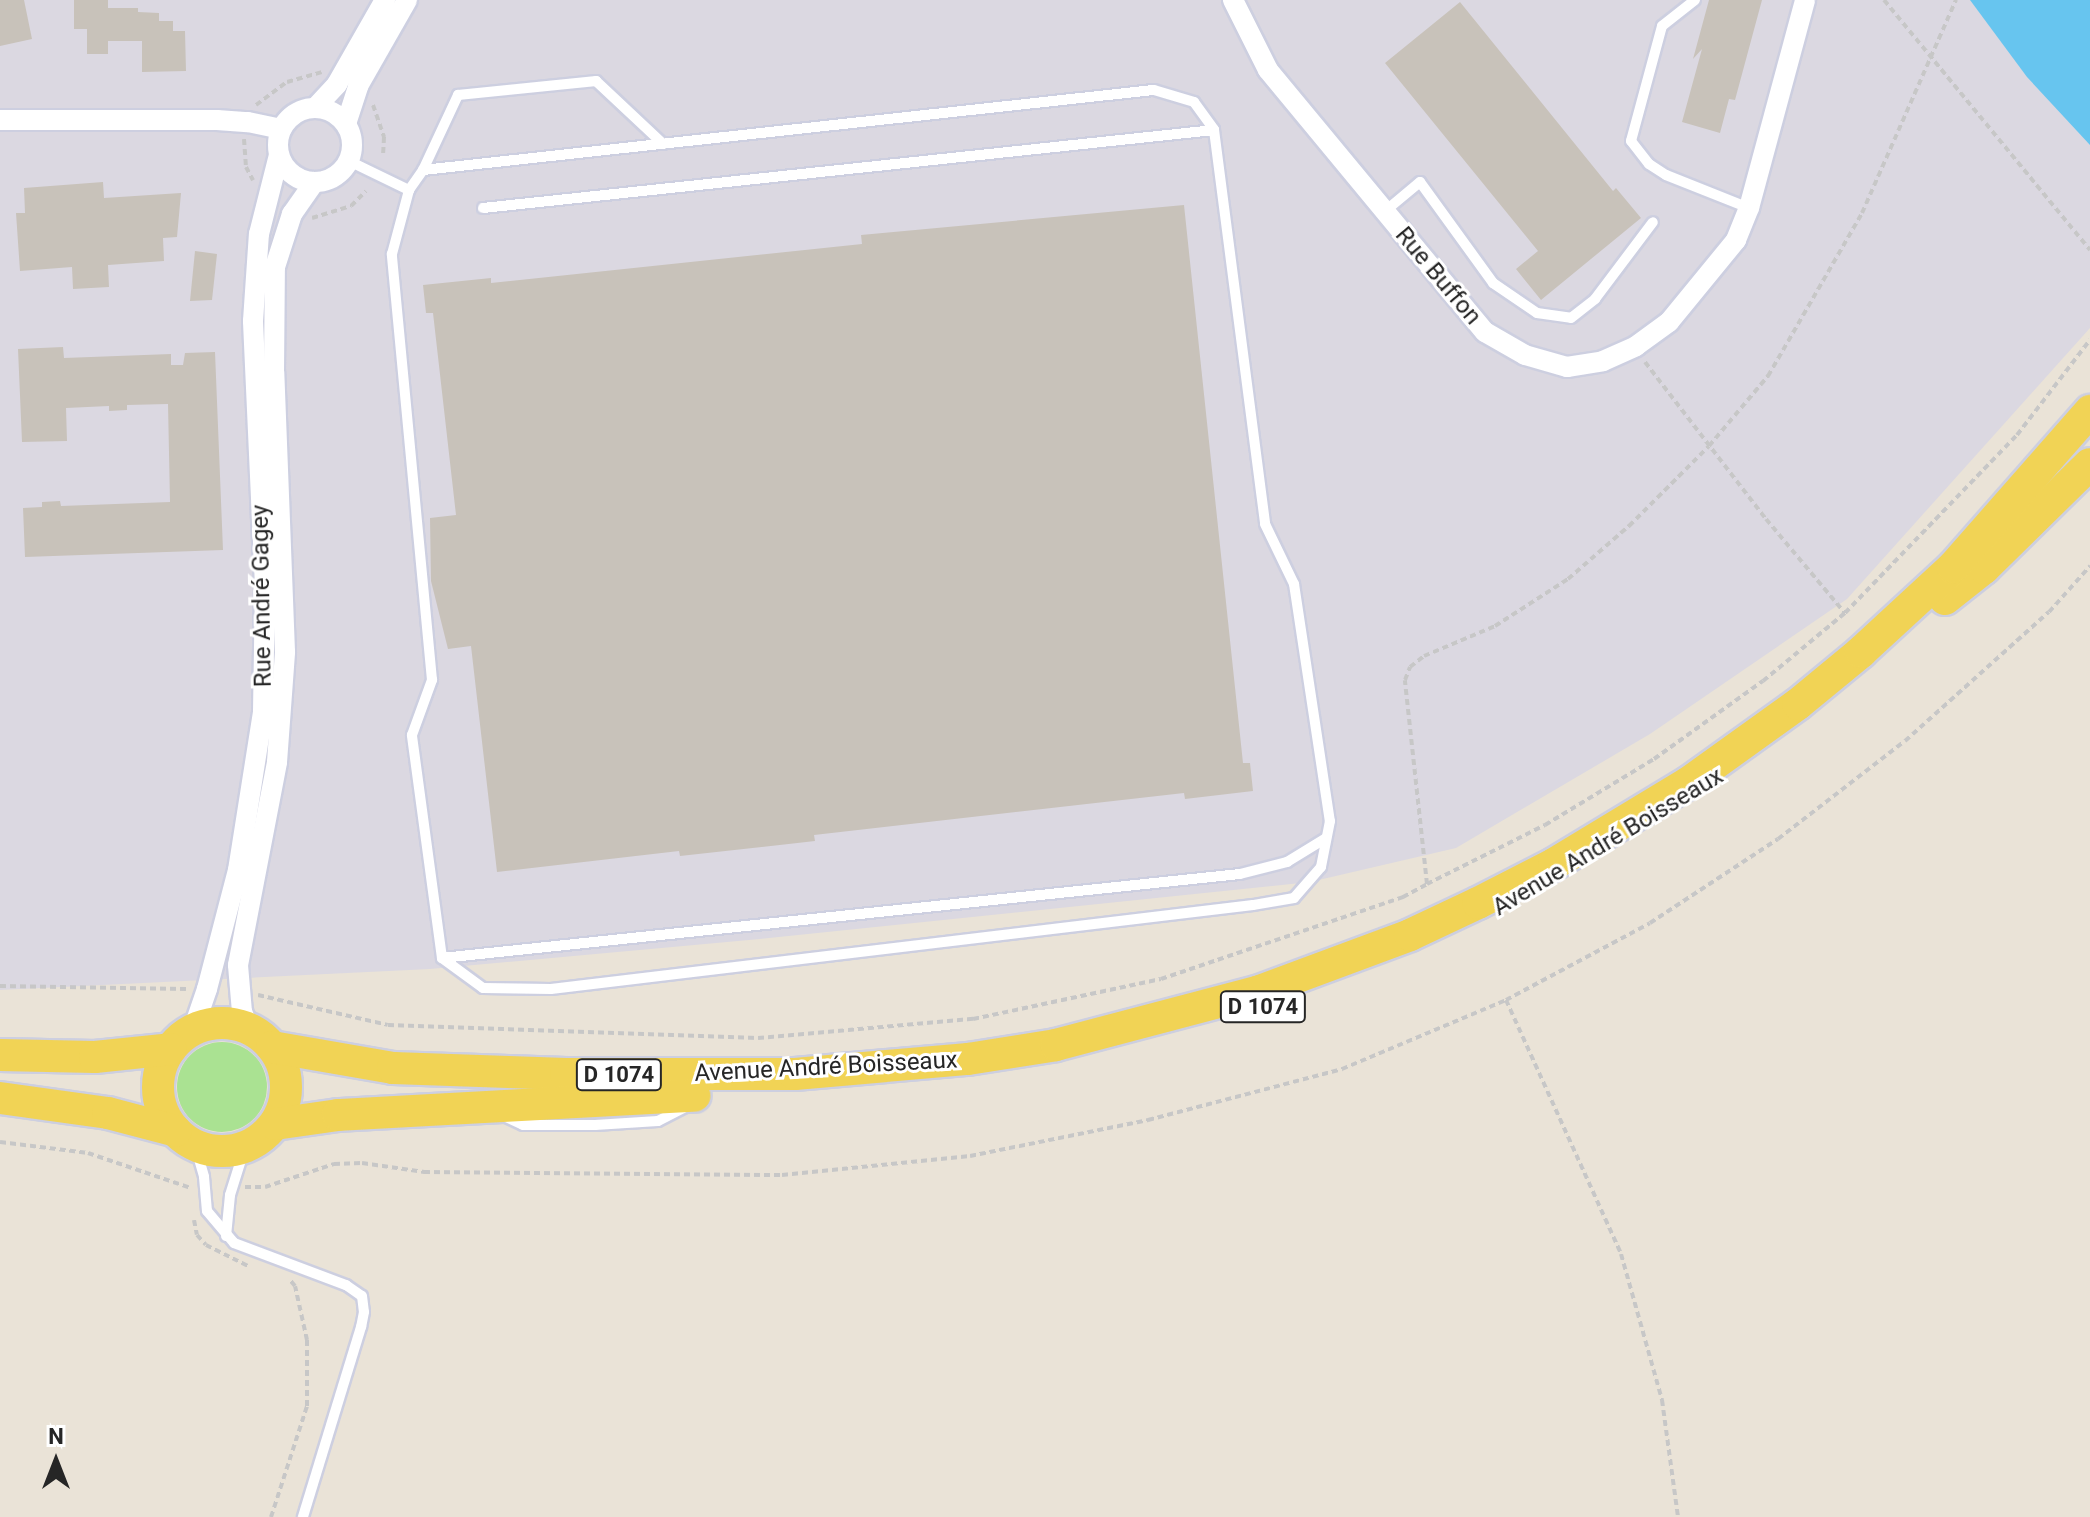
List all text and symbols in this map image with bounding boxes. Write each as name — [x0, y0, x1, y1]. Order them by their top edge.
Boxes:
street label: Rue Buffon — [1389, 221, 1487, 331]
street label: Rue André Gagey — [246, 504, 278, 688]
street label: Avenue André Boisseaux — [1488, 762, 1728, 922]
road number: D 1074 — [1219, 989, 1307, 1025]
street label: Avenue André Boisseaux — [694, 1046, 958, 1088]
road number: D 1074 — [575, 1057, 663, 1093]
north arrow — [16, 1421, 96, 1501]
text: N — [48, 1424, 64, 1449]

